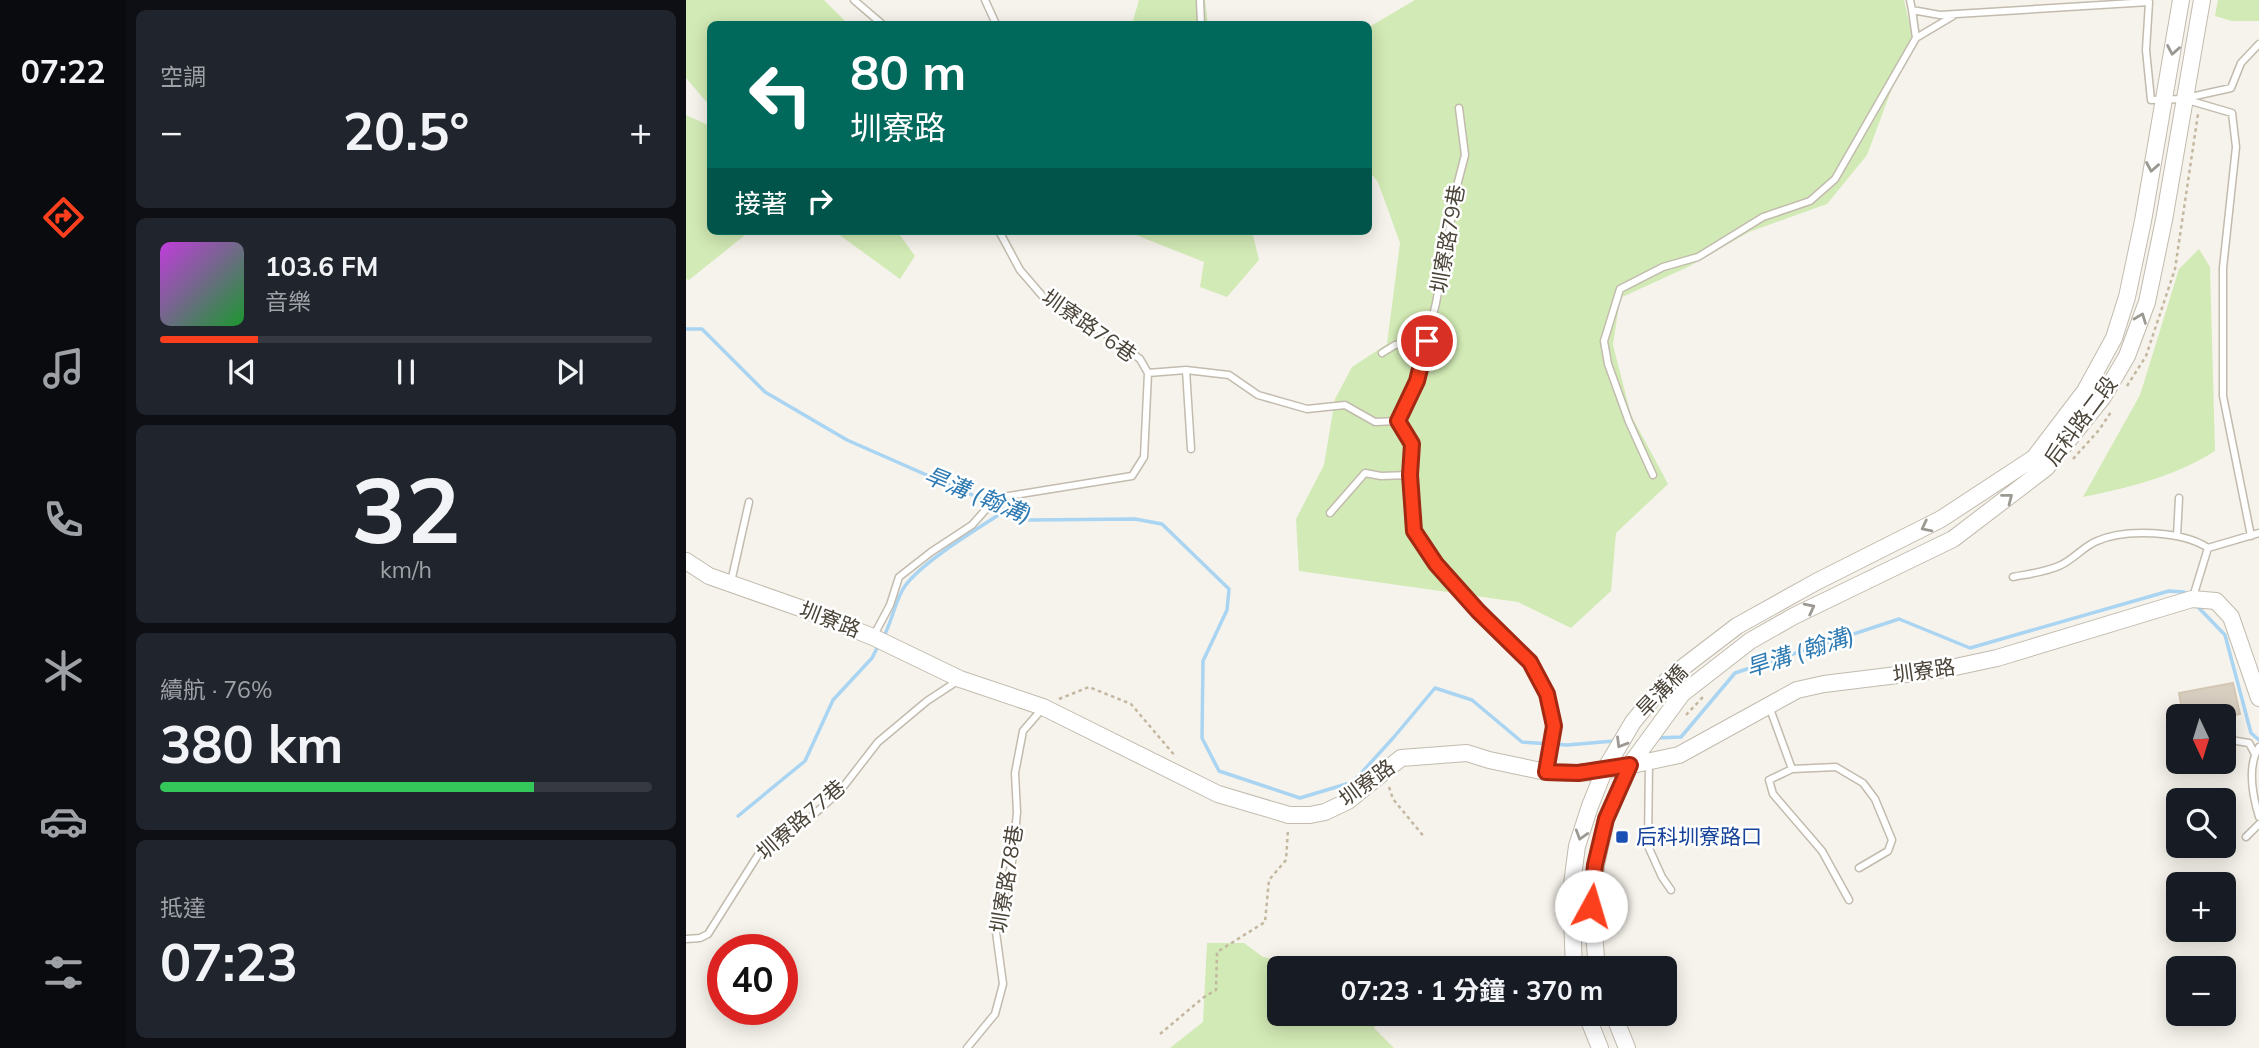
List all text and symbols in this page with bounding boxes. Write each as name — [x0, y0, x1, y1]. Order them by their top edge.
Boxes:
text: 80 m — [850, 41, 966, 102]
one-way arrow — [2166, 44, 2181, 56]
icon: left — [735, 49, 826, 140]
text: 07:22 — [21, 51, 105, 91]
text: 空調 — [160, 62, 206, 91]
text: 20.5° — [343, 98, 469, 163]
text: − — [160, 107, 183, 155]
text: + — [629, 107, 652, 155]
text: 圳寮路 — [850, 107, 946, 147]
one-way arrow — [2145, 161, 2160, 173]
icon: right — [801, 182, 839, 220]
street label: 圳寮路79巷 — [1425, 183, 1469, 295]
text: 接著 — [735, 187, 787, 220]
icon: directions — [39, 193, 88, 242]
text: 103.6 FM — [265, 250, 378, 283]
street label: 圳寮路76巷 — [1037, 283, 1142, 367]
text: 音樂 — [265, 287, 311, 316]
pin — [1397, 311, 1457, 371]
one-way arrow — [2133, 313, 2147, 325]
icon: arrive — [1408, 322, 1446, 360]
icon: music — [39, 344, 88, 393]
icon: previous — [223, 353, 261, 391]
icon: pause — [387, 353, 425, 391]
icon: next — [551, 353, 589, 391]
street label: 后科路二段 — [2038, 371, 2122, 470]
text: 32 — [351, 452, 461, 566]
water label: 旱溝 (翰溝) — [921, 460, 1036, 529]
one-way arrow — [2001, 494, 2013, 507]
icon: phone — [39, 495, 88, 544]
one-way arrow — [1921, 518, 1933, 532]
text: km/h — [380, 555, 432, 584]
street label: 圳寮路 — [796, 596, 864, 642]
one-way arrow — [1803, 602, 1815, 616]
water label: 旱溝 (翰溝) — [1742, 620, 1858, 683]
icon: climate — [39, 646, 88, 695]
street label: 圳寮路 — [1891, 653, 1957, 687]
street label: 旱溝橋 — [1630, 659, 1693, 722]
text: 續航 · 76% — [160, 675, 272, 704]
north arrow — [2166, 704, 2236, 774]
map controls — [2166, 704, 2236, 1026]
text: 380 km — [160, 711, 343, 776]
one-way arrow — [1616, 735, 1629, 748]
street label: 圳寮路 — [1333, 753, 1400, 811]
street label: 圳寮路77巷 — [751, 774, 850, 865]
button: search — [2166, 788, 2236, 858]
icon: car — [39, 797, 88, 846]
street label: 圳寮路78巷 — [985, 823, 1027, 935]
place label: 后科圳寮路口 — [1636, 823, 1762, 849]
one-way arrow — [1574, 829, 1589, 841]
marker: 后科圳寮路口 — [1614, 829, 1630, 845]
position arrow — [1554, 869, 1628, 943]
button: + — [2166, 872, 2236, 942]
text: 抵達 — [160, 893, 206, 922]
text: 07:23 — [160, 929, 298, 994]
speed limit sign: 40 — [707, 934, 798, 1025]
icon: filters — [39, 948, 88, 997]
button: − — [2166, 956, 2236, 1026]
text: 07:23 · 1 分鐘 · 370 m — [1341, 974, 1603, 1007]

